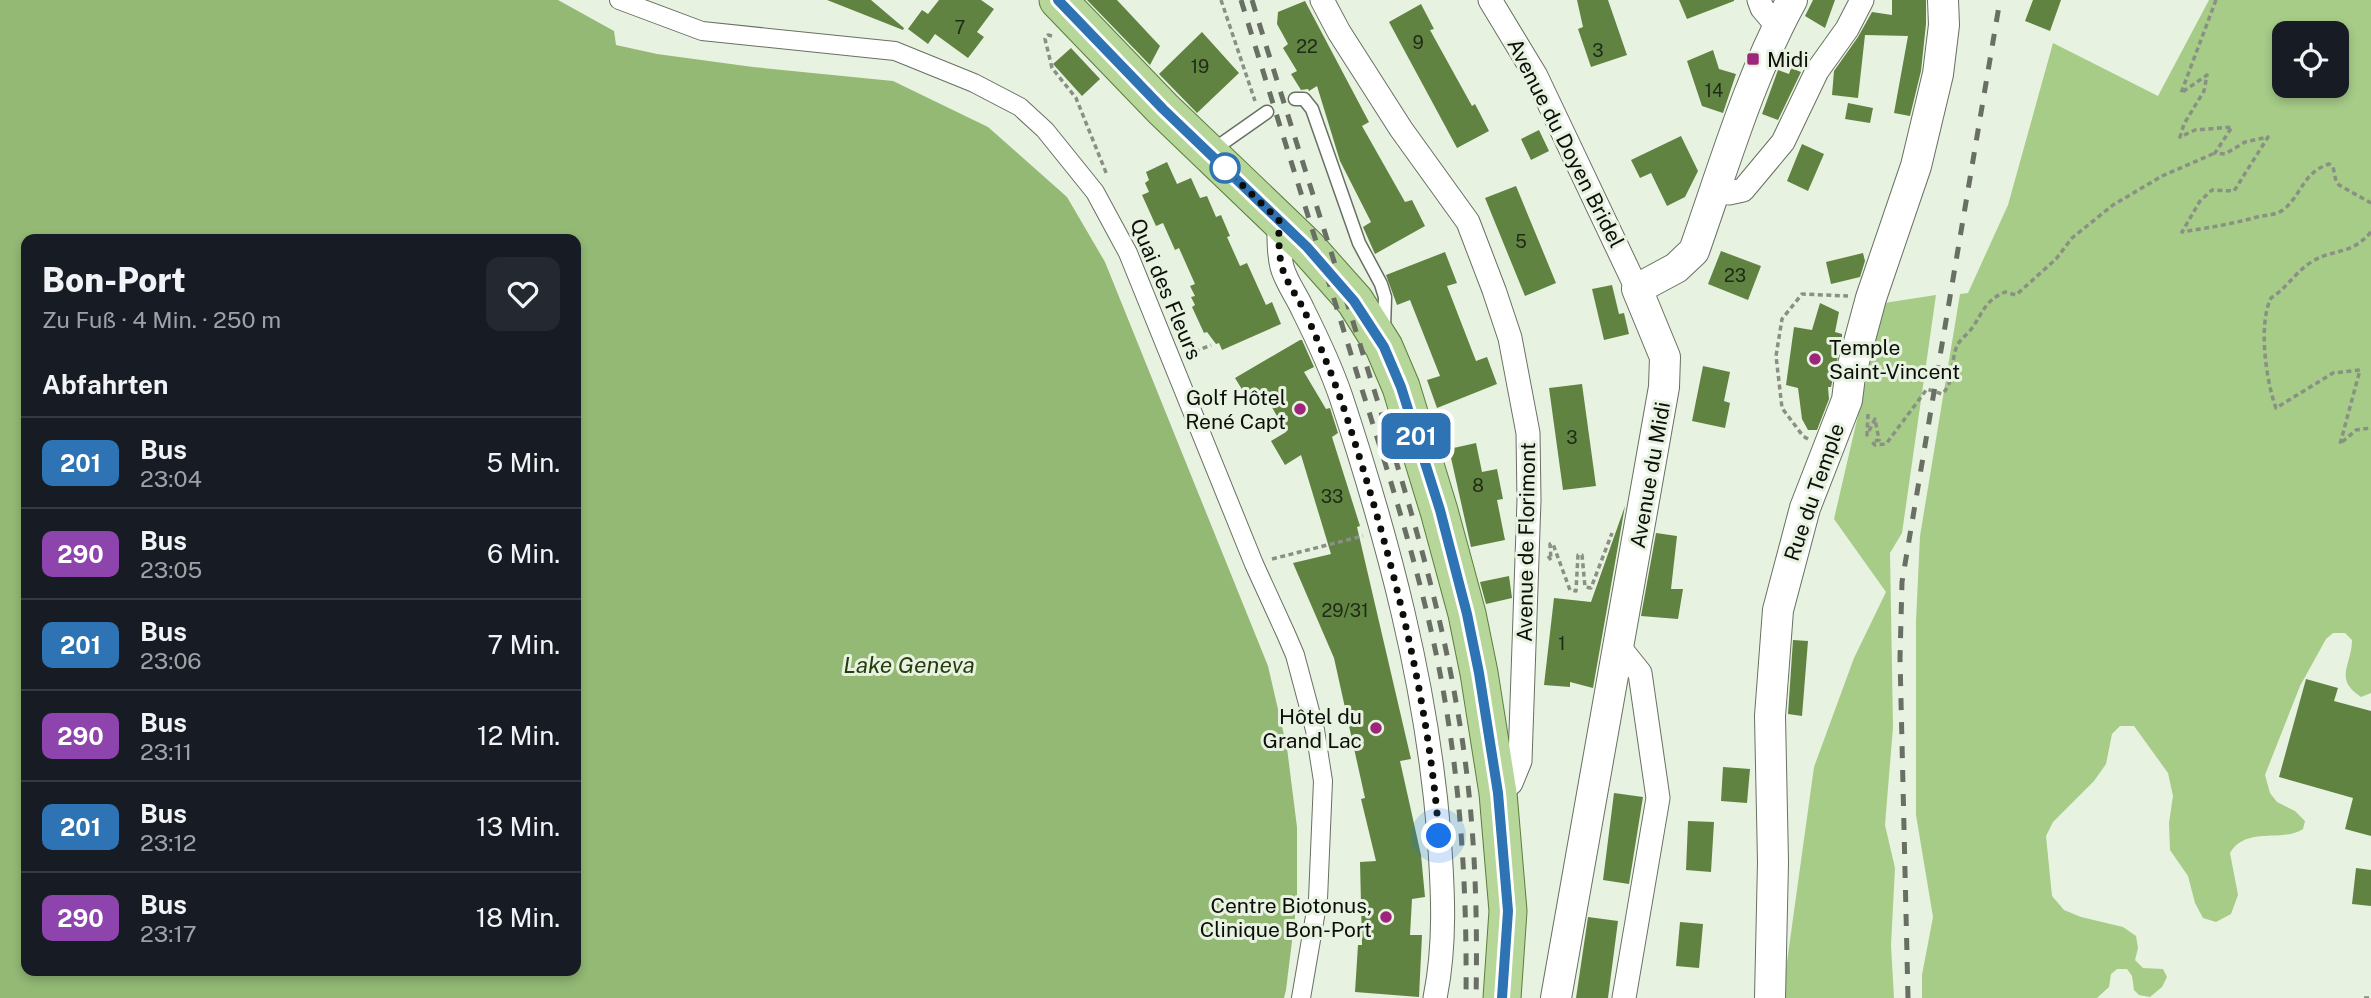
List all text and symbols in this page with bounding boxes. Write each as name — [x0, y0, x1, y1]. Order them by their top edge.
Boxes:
house number: 7 — [955, 17, 965, 38]
map controls — [2272, 21, 2349, 98]
button: locate — [2272, 21, 2349, 98]
house number: 9 — [1412, 32, 1424, 53]
street label: Avenue du Doyen Bridel — [1502, 34, 1630, 252]
house number: 22 — [1296, 36, 1318, 57]
house number: 3 — [1592, 40, 1604, 61]
place label: Midi — [1767, 47, 1809, 72]
marker: Midi — [1745, 51, 1761, 67]
house number: 19 — [1191, 56, 1209, 77]
house number: 14 — [1705, 80, 1723, 101]
unlabelled marker — [1210, 153, 1240, 183]
street label: Quai des Fleurs — [1125, 215, 1207, 363]
house number: 5 — [1515, 231, 1527, 252]
button: heart — [486, 257, 560, 331]
text: Bon-Port — [42, 261, 186, 299]
house number: 23 — [1724, 265, 1746, 286]
text: Zu Fuß · 4 Min. · 250 m — [42, 306, 281, 333]
place label: Temple Saint-Vincent — [1829, 335, 1960, 384]
marker: Temple Saint-Vincent — [1807, 351, 1823, 367]
text: Abfahrten — [42, 369, 168, 400]
place label: Golf Hôtel René Capt — [1185, 385, 1286, 434]
street label: Avenue du Midi — [1625, 400, 1675, 550]
marker: Golf Hôtel René Capt — [1292, 401, 1308, 417]
line badge: 201 — [1376, 413, 1456, 459]
street label: Rue du Temple — [1779, 420, 1849, 564]
text: 201 — [1396, 422, 1436, 450]
house number: 3 — [1566, 427, 1578, 448]
text: Bus — [140, 434, 187, 465]
street label: Avenue de Florimont — [1512, 442, 1540, 642]
text: 5 Min. — [487, 447, 560, 478]
text: 201 — [60, 449, 101, 477]
text: 23:04 — [140, 465, 202, 492]
house number: 8 — [1472, 475, 1484, 496]
house number: 33 — [1321, 486, 1343, 507]
text: Bus — [140, 525, 187, 556]
text: 6 Min. — [487, 538, 560, 569]
text: 290 — [57, 540, 104, 568]
text: 23:05 — [140, 556, 202, 583]
house number: 29/31 — [1322, 600, 1368, 621]
text: Bus — [140, 616, 187, 647]
text: 7 Min. — [488, 629, 560, 660]
text: 201 — [60, 631, 101, 659]
house number: 1 — [1558, 633, 1566, 654]
text: 23:06 — [140, 647, 202, 674]
water label: Lake Geneva — [843, 651, 975, 678]
place label: Hôtel du Grand Lac — [1263, 704, 1362, 753]
text: Bus — [140, 707, 187, 738]
text: 12 Min. — [477, 720, 560, 751]
marker: Hôtel du Grand Lac — [1368, 720, 1384, 736]
text: 290 — [57, 722, 104, 750]
text: 23:11 — [140, 738, 192, 765]
text: Bus — [140, 798, 187, 829]
text: 13 Min. — [476, 811, 560, 842]
text: 201 — [60, 813, 101, 841]
your location — [1421, 818, 1456, 853]
text: 23:12 — [140, 829, 196, 856]
text: Bus — [140, 889, 187, 920]
place label: Centre Biotonus, Clinique Bon-Port — [1200, 893, 1372, 942]
text: 18 Min. — [476, 902, 560, 933]
text: 290 — [57, 904, 104, 932]
marker: Centre Biotonus, Clinique Bon-Port — [1378, 909, 1394, 925]
text: 23:17 — [140, 920, 197, 947]

